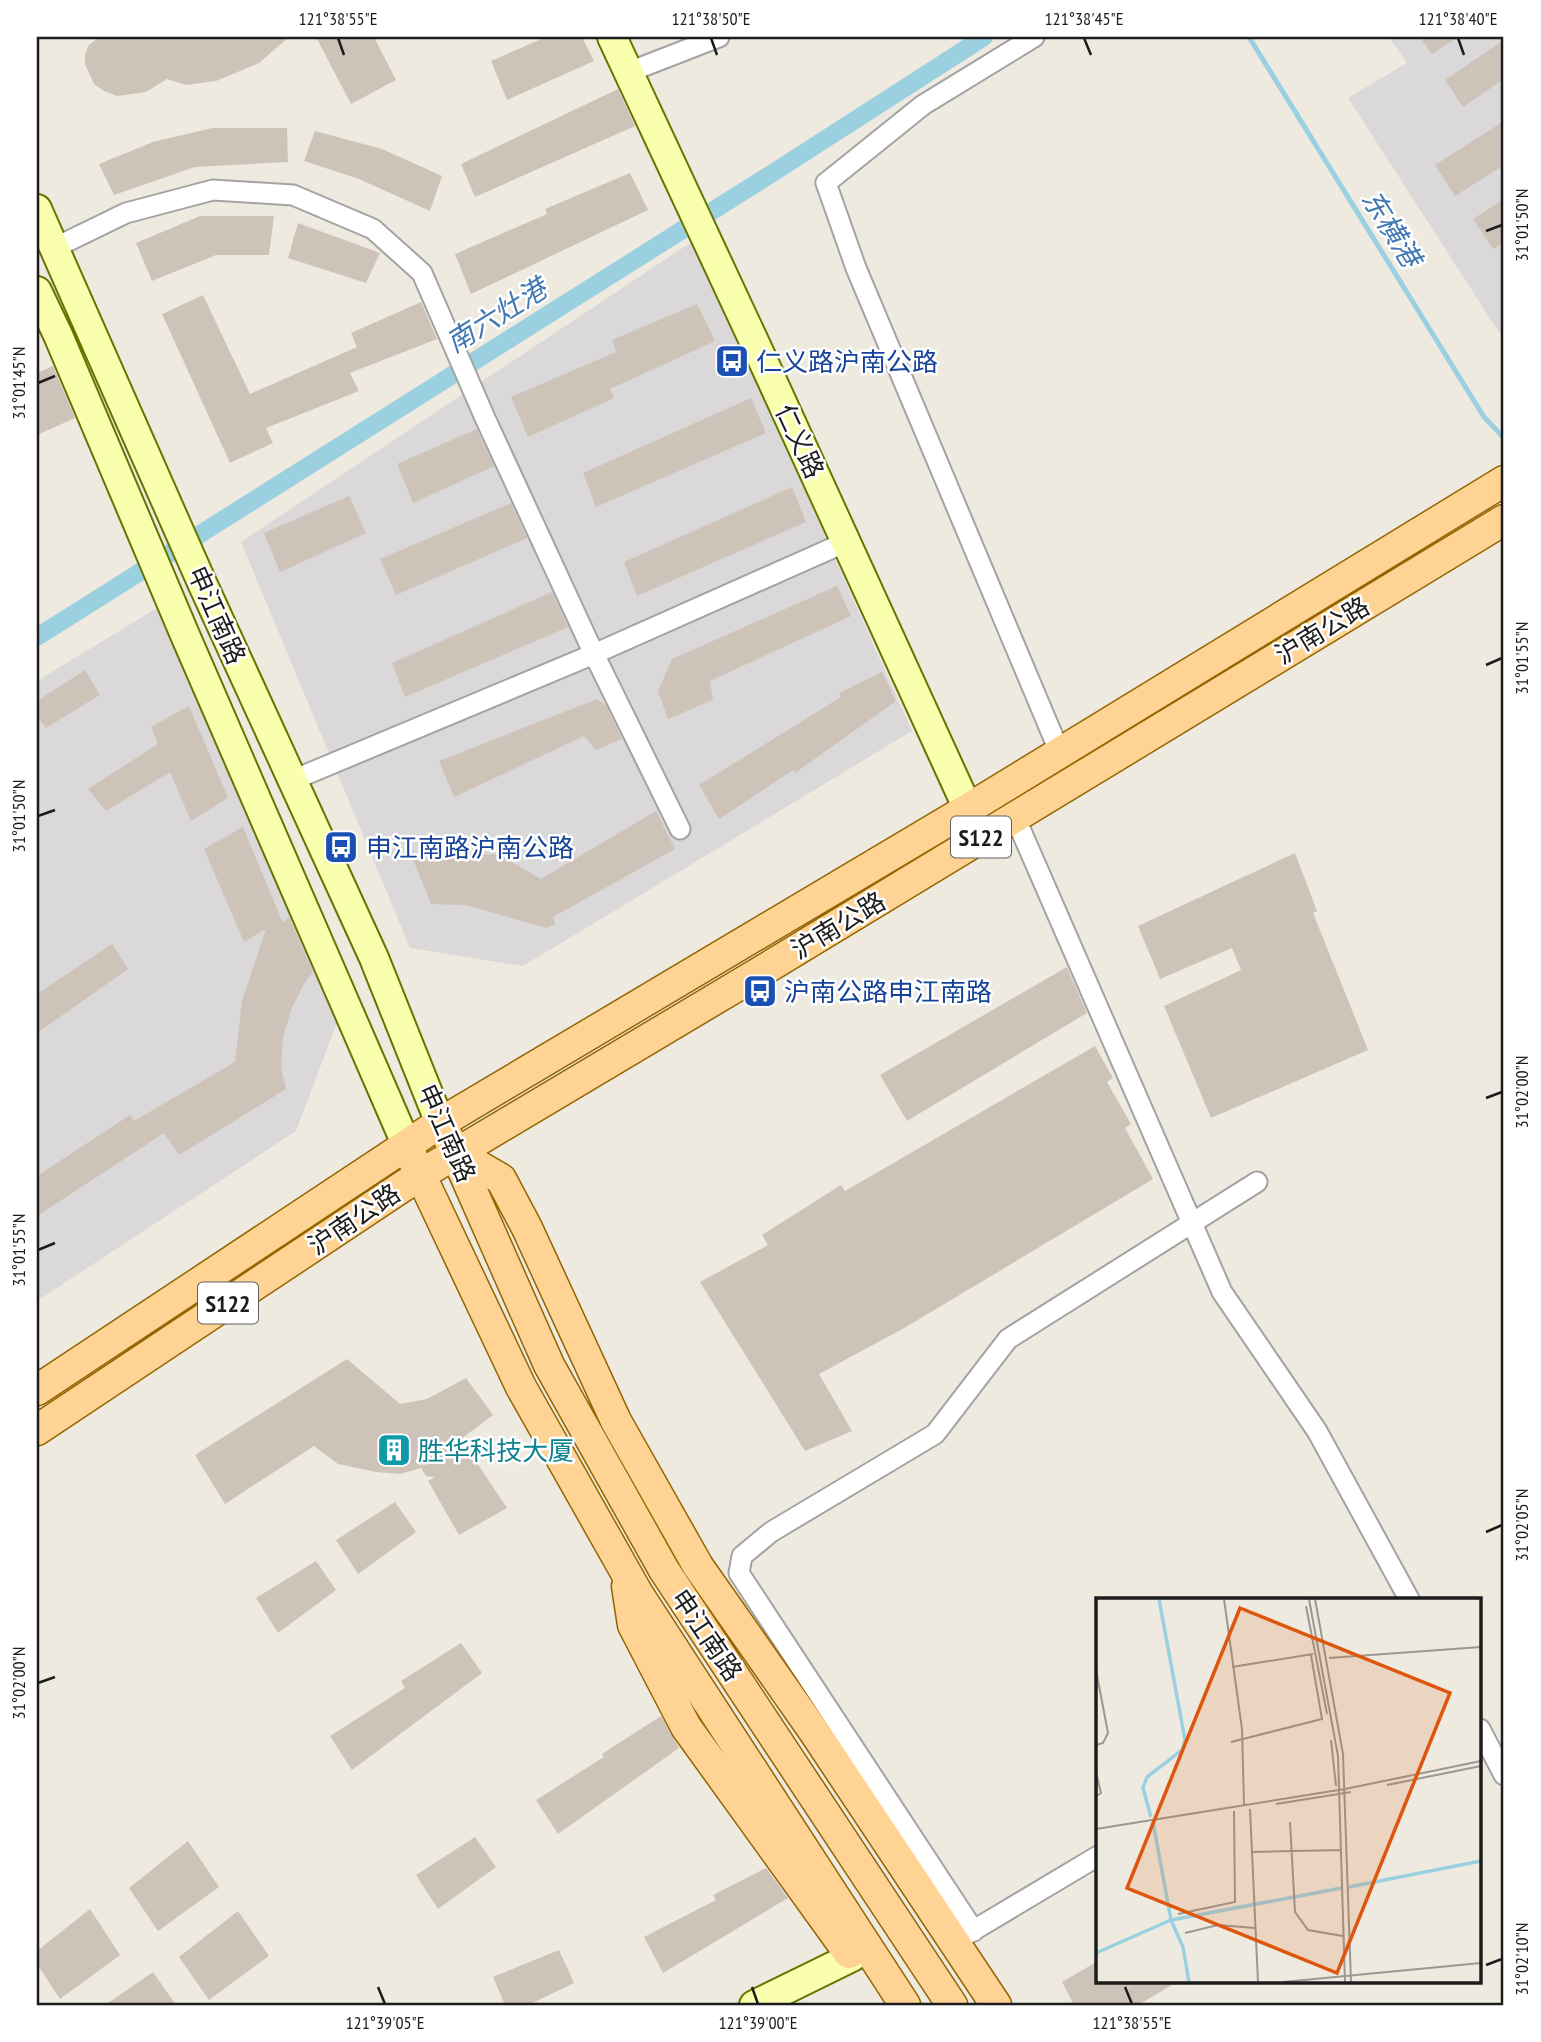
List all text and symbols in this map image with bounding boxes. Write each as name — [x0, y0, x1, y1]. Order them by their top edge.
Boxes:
text: 121°38'55"E — [299, 7, 377, 30]
text: 121°38'50"E — [672, 7, 750, 30]
text: 121°38'45"E — [1045, 7, 1123, 30]
text: 121°38'40"E — [1419, 7, 1497, 30]
water label: 东横港 — [1354, 183, 1432, 277]
text: 31°01'50"N — [1510, 189, 1533, 261]
water label: 南六灶港 — [439, 268, 557, 360]
bus stop icon: 仁义路沪南公路 — [713, 342, 751, 380]
place label: 仁义路沪南公路 — [756, 345, 938, 378]
text: 31°01'45"N — [7, 347, 30, 419]
street label: 仁义路 — [769, 399, 831, 483]
street label: 申江南路 — [181, 561, 253, 669]
street label: 沪南公路 — [1269, 589, 1375, 671]
text: 31°01'55"N — [1510, 622, 1533, 694]
text: 31°01'50"N — [7, 780, 30, 852]
road number: S122 — [951, 816, 1011, 858]
bus stop icon: 申江南路沪南公路 — [322, 828, 360, 866]
place label: 申江南路沪南公路 — [366, 831, 574, 864]
street label: 沪南公路 — [785, 884, 891, 966]
bus stop icon: 沪南公路申江南路 — [741, 972, 779, 1010]
place label: 沪南公路申江南路 — [784, 975, 992, 1008]
text: 31°02'00"N — [1510, 1056, 1533, 1128]
street label: 申江南路 — [411, 1079, 483, 1187]
street label: 沪南公路 — [302, 1176, 406, 1262]
text: 31°01'55"N — [7, 1214, 30, 1286]
road number: S122 — [198, 1282, 258, 1324]
building icon: 胜华科技大厦 — [375, 1431, 413, 1469]
place label: 胜华科技大厦 — [418, 1434, 574, 1467]
text: 31°02'05"N — [1510, 1489, 1533, 1561]
street label: 申江南路 — [664, 1583, 750, 1687]
inset map — [1096, 1598, 1482, 1982]
text: 31°02'00"N — [7, 1647, 30, 1719]
text: 31°02'10"N — [1510, 1923, 1533, 1995]
text: 121°39'05"E — [346, 2011, 424, 2034]
text: 121°39'00"E — [719, 2011, 797, 2034]
text: 121°38'55"E — [1093, 2011, 1171, 2034]

